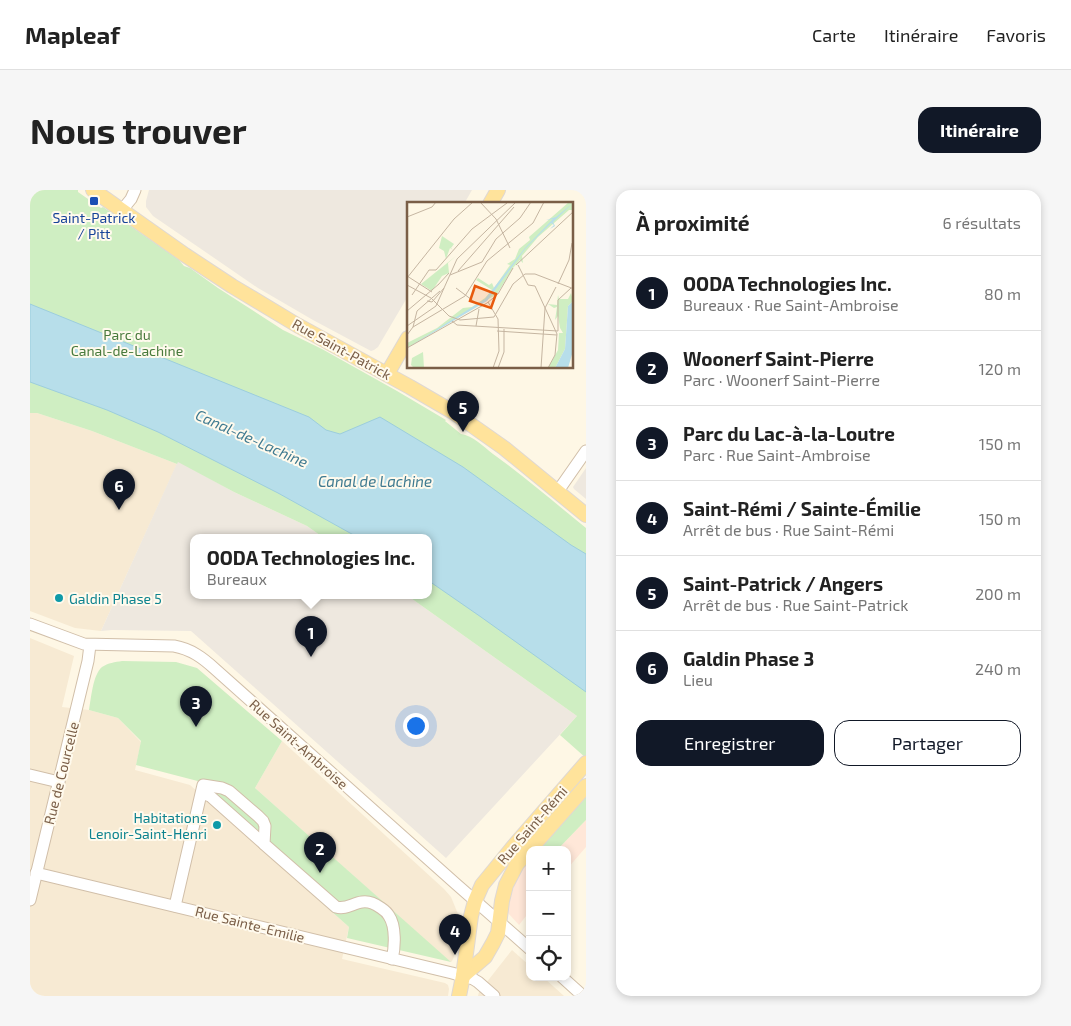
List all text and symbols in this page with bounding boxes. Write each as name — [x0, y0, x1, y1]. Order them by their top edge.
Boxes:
text: Mapleaf — [25, 20, 120, 49]
text: Carte — [812, 24, 856, 46]
text: Itinéraire — [884, 24, 958, 46]
text: Favoris — [986, 24, 1046, 46]
button: Itinéraire — [918, 107, 1041, 153]
text: Nous trouver — [30, 109, 247, 151]
marker: Saint-Patrick / Pitt — [88, 195, 100, 207]
inset map — [407, 202, 574, 369]
place label: Saint-Patrick / Pitt — [52, 209, 136, 242]
text: À proximité — [636, 210, 750, 235]
text: 6 résultats — [942, 213, 1021, 232]
text: OODA Technologies Inc. — [683, 272, 892, 295]
text: 1 — [649, 284, 655, 303]
text: 80 m — [984, 284, 1021, 303]
text: Bureaux · Rue Saint-Ambroise — [683, 295, 899, 314]
street label: Rue Saint-Patrick — [290, 315, 394, 383]
park label: Parc du Canal-de-Lachine — [71, 326, 183, 359]
text: Woonerf Saint-Pierre — [683, 347, 874, 370]
text: 2 — [647, 359, 657, 378]
text: 120 m — [978, 359, 1021, 378]
text: Parc · Woonerf Saint-Pierre — [683, 370, 880, 389]
pin: 5 — [447, 391, 479, 432]
water label: Canal-de-Lachine — [193, 405, 311, 471]
text: Parc du Lac-à-la-Loutre — [683, 422, 895, 445]
text: 3 — [647, 434, 657, 453]
text: 150 m — [979, 434, 1021, 453]
text: Parc · Rue Saint-Ambroise — [683, 445, 871, 464]
pin: 6 — [103, 469, 135, 510]
water label: Canal de Lachine — [318, 472, 432, 490]
text: Saint-Rémi / Sainte-Émilie — [683, 497, 921, 520]
text: 4 — [647, 509, 657, 528]
text: 150 m — [979, 509, 1021, 528]
text: Arrêt de bus · Rue Saint-Rémi — [683, 520, 894, 539]
popup — [190, 534, 432, 599]
text: OODA Technologies Inc. — [207, 546, 415, 569]
text: Bureaux — [207, 569, 267, 588]
text: Saint-Patrick / Angers — [683, 572, 883, 595]
text: 5 — [648, 584, 656, 603]
text: 200 m — [975, 584, 1021, 603]
place label: Galdin Phase 5 — [69, 590, 162, 607]
marker: Galdin Phase 5 — [53, 592, 65, 604]
text: Arrêt de bus · Rue Saint-Patrick — [683, 595, 908, 614]
pin: 1 — [295, 616, 327, 657]
text: Galdin Phase 3 — [683, 647, 814, 670]
text: 6 — [647, 659, 657, 678]
text: 240 m — [975, 659, 1021, 678]
text: Lieu — [683, 670, 713, 689]
pin: 3 — [180, 686, 212, 727]
street label: Rue Saint-Ambroise — [246, 695, 352, 793]
your location — [403, 713, 429, 739]
street label: Rue de Courcelle — [40, 720, 82, 826]
button: Enregistrer — [636, 720, 824, 766]
button: Partager — [834, 720, 1021, 766]
street label: Rue Saint-Rémi — [493, 783, 571, 867]
place label: Habitations Lenoir-Saint-Henri — [89, 809, 207, 842]
marker: Habitations Lenoir-Saint-Henri — [211, 819, 223, 831]
pin: 2 — [304, 832, 336, 873]
map controls — [526, 846, 571, 981]
button: + — [526, 846, 571, 891]
button: − — [526, 891, 571, 936]
street label: Rue Sainte-Emilie — [193, 902, 307, 946]
pin: 4 — [439, 914, 471, 955]
button: locate — [526, 936, 571, 981]

